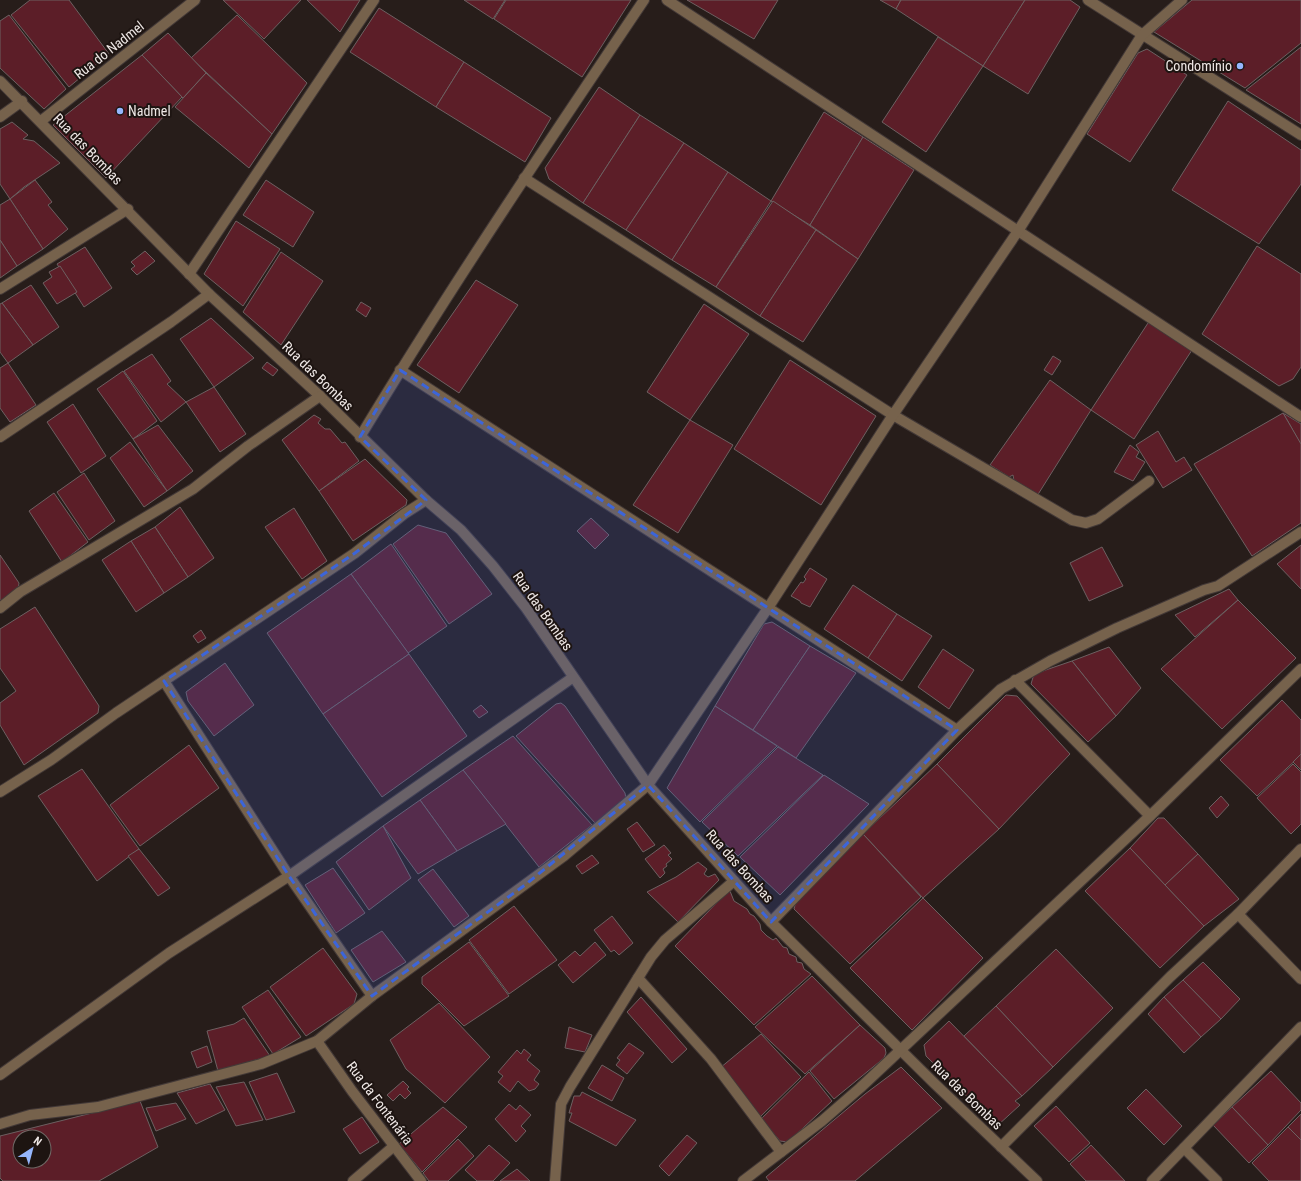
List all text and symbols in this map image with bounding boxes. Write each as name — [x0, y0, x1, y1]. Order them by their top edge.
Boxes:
street label: Rua do Nadmel — [71, 18, 147, 82]
place label: Condomínio — [1165, 58, 1232, 74]
marker: Condomínio — [1235, 61, 1245, 71]
place label: Nadmel — [128, 103, 171, 119]
marker: Nadmel — [115, 106, 125, 116]
street label: Rua das Bombas — [50, 110, 126, 188]
street label: Rua das Bombas — [279, 338, 357, 414]
street label: Rua das Bombas — [510, 568, 576, 654]
street label: Rua das Bombas — [703, 826, 777, 906]
street label: Rua das Bombas — [928, 1057, 1006, 1133]
street label: Rua da Fontenária — [344, 1058, 416, 1148]
north arrow — [12, 1129, 52, 1169]
text: N — [31, 1134, 44, 1149]

